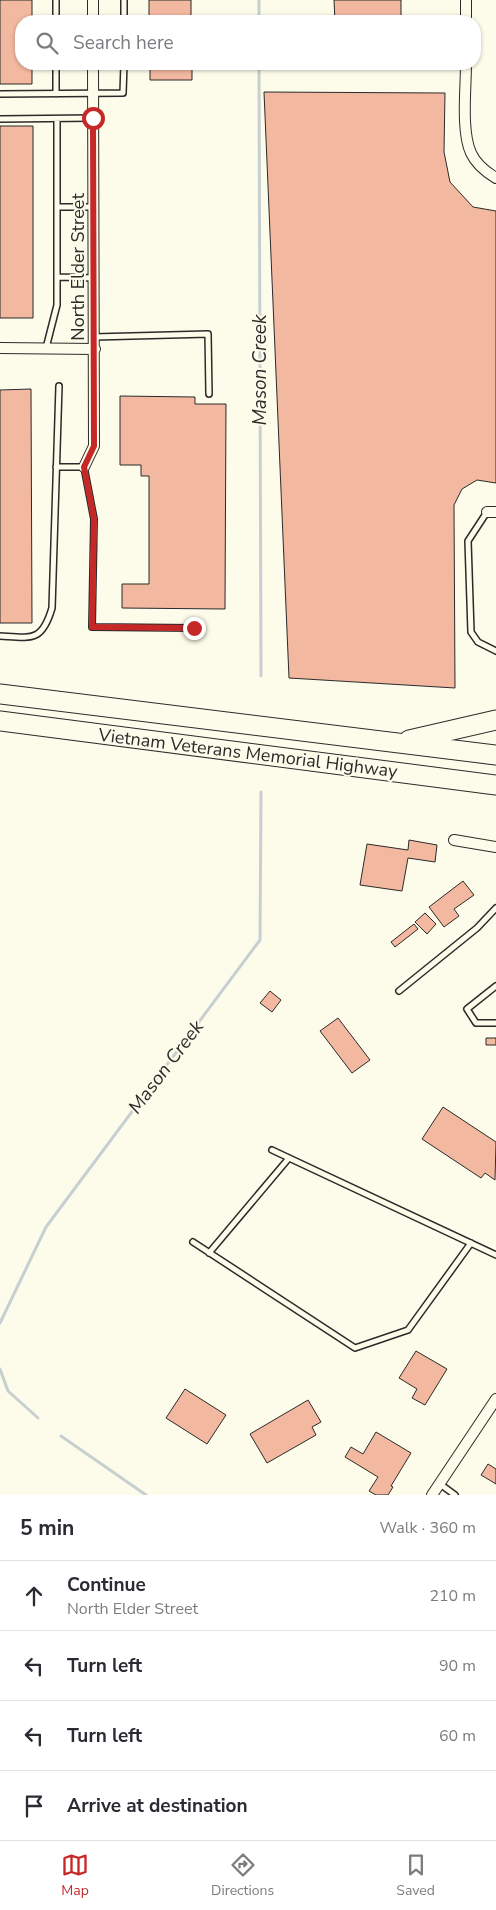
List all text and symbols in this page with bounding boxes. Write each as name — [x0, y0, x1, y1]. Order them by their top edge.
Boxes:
search box — [15, 15, 481, 70]
icon: search — [33, 29, 61, 57]
text: Search here — [73, 30, 174, 56]
route start — [82, 107, 105, 130]
street label: North Elder Street — [66, 193, 90, 341]
water label: Mason Creek — [247, 314, 273, 425]
route end — [183, 617, 206, 640]
street label: Vietnam Veterans Memorial Highway — [96, 723, 400, 783]
water label: Mason Creek — [122, 1015, 210, 1119]
text: 5 min — [20, 1514, 74, 1542]
text: Walk · 360 m — [380, 1517, 476, 1539]
text: Continue — [67, 1572, 146, 1598]
icon: ahead — [20, 1582, 48, 1610]
text: 210 m — [429, 1585, 476, 1607]
text: North Elder Street — [67, 1598, 198, 1620]
icon: left — [20, 1652, 48, 1680]
text: Turn left — [67, 1653, 142, 1679]
text: 90 m — [439, 1655, 476, 1677]
icon: left — [20, 1722, 48, 1750]
text: Turn left — [67, 1723, 142, 1749]
text: 60 m — [439, 1725, 476, 1747]
icon: arrive — [20, 1792, 48, 1820]
text: Arrive at destination — [67, 1793, 248, 1819]
tab: Map — [61, 1851, 89, 1900]
tab: Directions — [211, 1851, 274, 1900]
tab: Saved — [396, 1851, 435, 1900]

